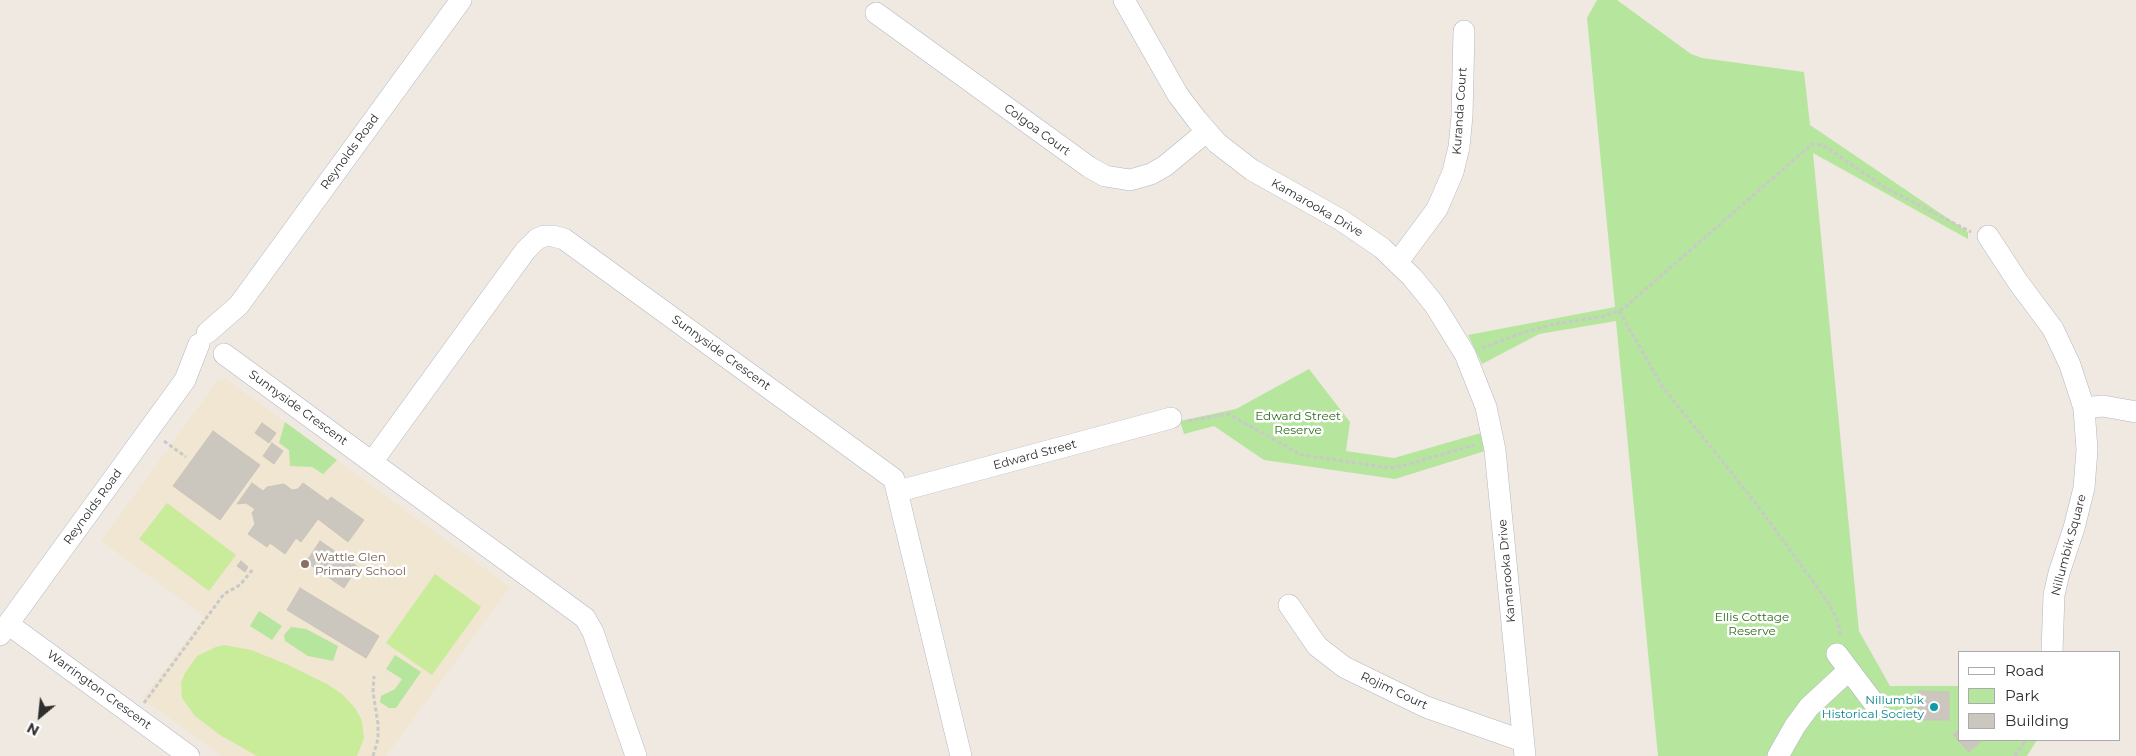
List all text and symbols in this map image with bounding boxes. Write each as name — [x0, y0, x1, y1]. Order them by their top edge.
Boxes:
street label: Kuranda Court — [1450, 67, 1470, 155]
street label: Colgoa Court — [1001, 101, 1073, 159]
street label: Reynolds Road — [318, 111, 382, 193]
street label: Kamarooka Drive — [1269, 176, 1365, 240]
street label: Sunnyside Crescent — [669, 312, 773, 394]
street label: Sunnyside Crescent — [246, 367, 350, 449]
park label: Edward Street Reserve — [1255, 409, 1341, 437]
street label: Edward Street — [992, 437, 1078, 473]
street label: Reynolds Road — [61, 466, 125, 548]
street label: Nillumbik Square — [2049, 493, 2089, 597]
street label: Kamarooka Drive — [1495, 519, 1519, 623]
place label: Wattle Glen Primary School — [315, 550, 406, 578]
marker: Wattle Glen Primary School — [299, 558, 311, 570]
park label: Ellis Cottage Reserve — [1715, 610, 1789, 638]
street label: Warrington Crescent — [44, 647, 154, 733]
legend — [1958, 651, 2121, 741]
text: Road — [2005, 661, 2044, 680]
street label: Rojim Court — [1358, 669, 1430, 713]
text: Park — [2005, 686, 2039, 705]
north arrow — [15, 691, 65, 741]
place label: Nillumbik Historical Society — [1822, 693, 1924, 721]
marker: Nillumbik Historical Society — [1928, 701, 1940, 713]
text: Building — [2005, 711, 2069, 730]
text: N — [24, 719, 42, 740]

